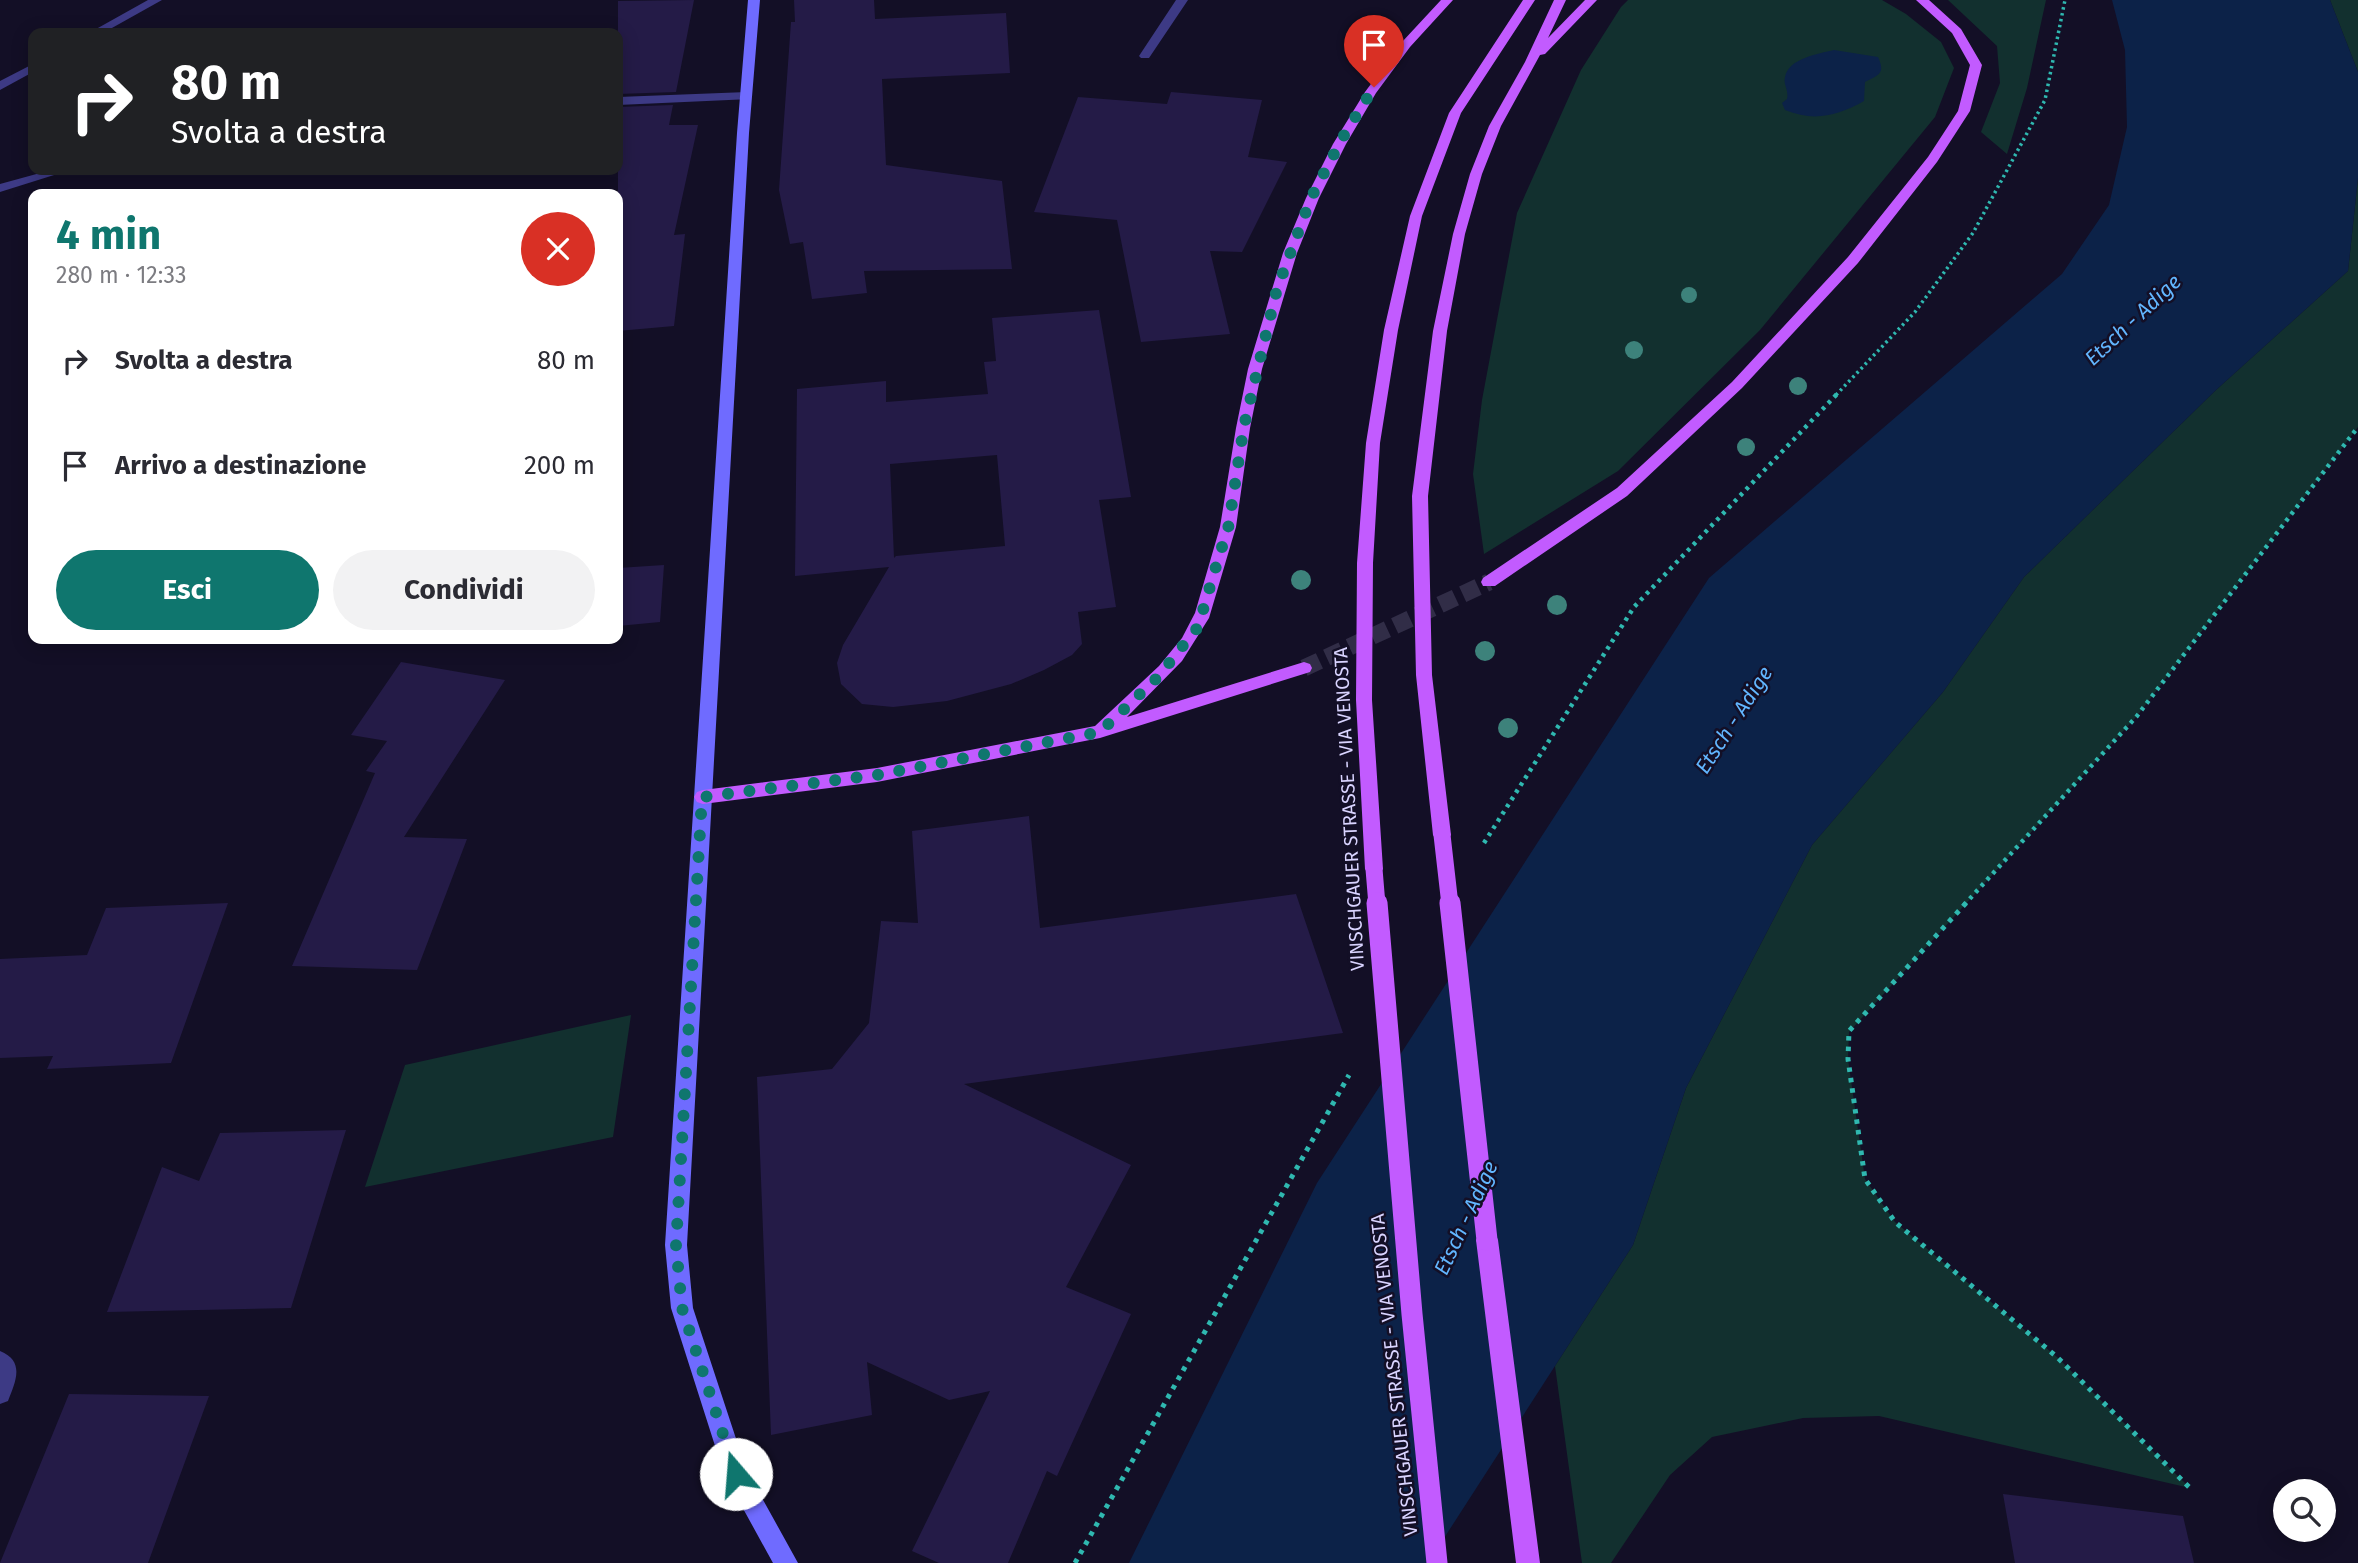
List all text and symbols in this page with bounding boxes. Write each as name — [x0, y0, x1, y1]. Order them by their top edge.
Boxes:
pin — [1344, 15, 1404, 87]
icon: arrive — [1355, 26, 1393, 64]
text: 80 m — [171, 53, 281, 112]
icon: right — [56, 56, 147, 147]
text: Svolta a destra — [171, 113, 387, 151]
text: 4 min — [56, 210, 161, 260]
button: close — [521, 212, 595, 286]
text: 280 m · 12:33 — [56, 261, 186, 289]
water label: Etsch - Adige — [2079, 269, 2187, 371]
icon: right — [56, 342, 94, 380]
text: Svolta a destra — [115, 345, 293, 376]
text: 80 m — [537, 345, 595, 376]
icon: arrive — [56, 447, 94, 485]
text: Arrivo a destinazione — [115, 450, 366, 481]
text: 200 m — [524, 450, 595, 481]
button: Esci — [56, 550, 319, 630]
button: Condividi — [333, 550, 595, 630]
street label: VINSCHGAUER STRASSE - VIA VENOSTA — [1329, 646, 1369, 971]
water label: Etsch - Adige — [1690, 661, 1778, 778]
water label: Etsch - Adige — [1428, 1157, 1504, 1279]
street label: VINSCHGAUER STRASSE - VIA VENOSTA — [1366, 1212, 1422, 1537]
position arrow — [699, 1437, 773, 1511]
map controls — [2273, 1479, 2336, 1542]
button: search — [2273, 1479, 2336, 1542]

